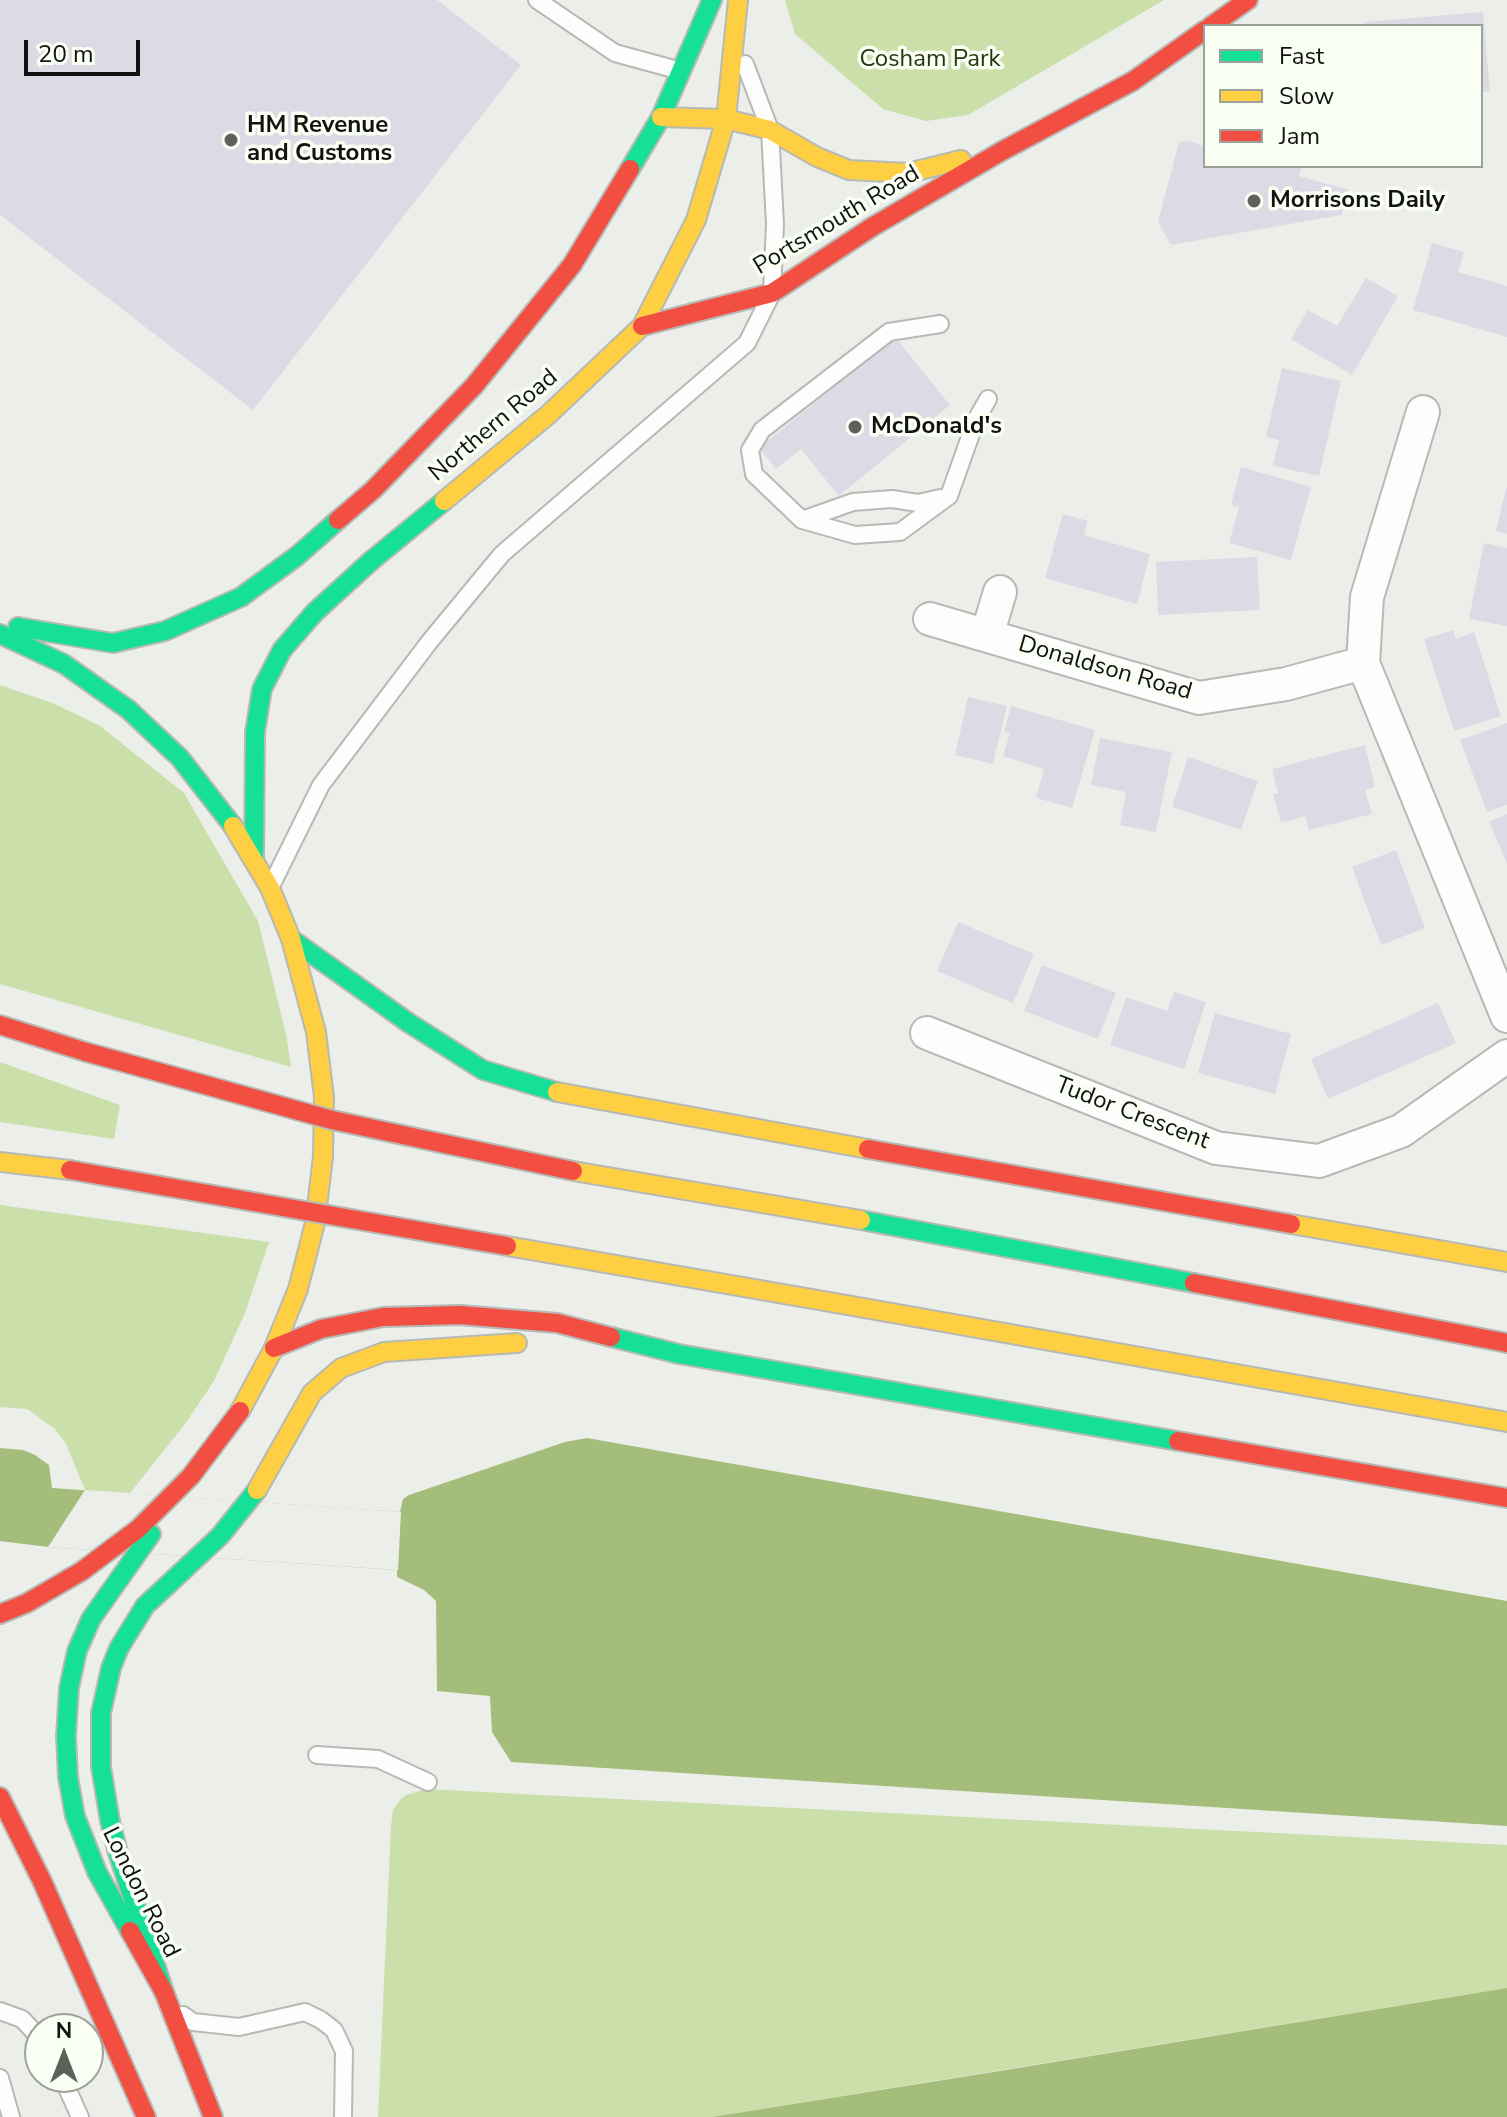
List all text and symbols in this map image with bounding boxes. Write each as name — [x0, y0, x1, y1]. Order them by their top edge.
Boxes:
scale bar — [28, 24, 144, 74]
legend — [1203, 24, 1483, 168]
text: 20 m — [38, 38, 94, 70]
text: Fast — [1279, 40, 1324, 72]
park label: Cosham Park — [859, 46, 1001, 74]
text: Slow — [1279, 80, 1334, 112]
place label: HM Revenue and Customs — [247, 112, 392, 168]
text: Jam — [1279, 120, 1320, 152]
marker: HM Revenue and Customs — [222, 131, 240, 149]
street label: Portsmouth Road — [749, 160, 925, 282]
place label: Morrisons Daily — [1270, 187, 1445, 215]
marker: Morrisons Daily — [1245, 192, 1263, 210]
street label: Northern Road — [424, 364, 564, 488]
place label: McDonald's — [871, 413, 1002, 441]
marker: McDonald's — [846, 418, 864, 436]
street label: Donaldson Road — [1015, 630, 1195, 708]
street label: Tudor Crescent — [1051, 1071, 1213, 1157]
street label: London Road — [95, 1823, 185, 1963]
north arrow — [24, 2013, 104, 2093]
text: N — [56, 2016, 72, 2046]

